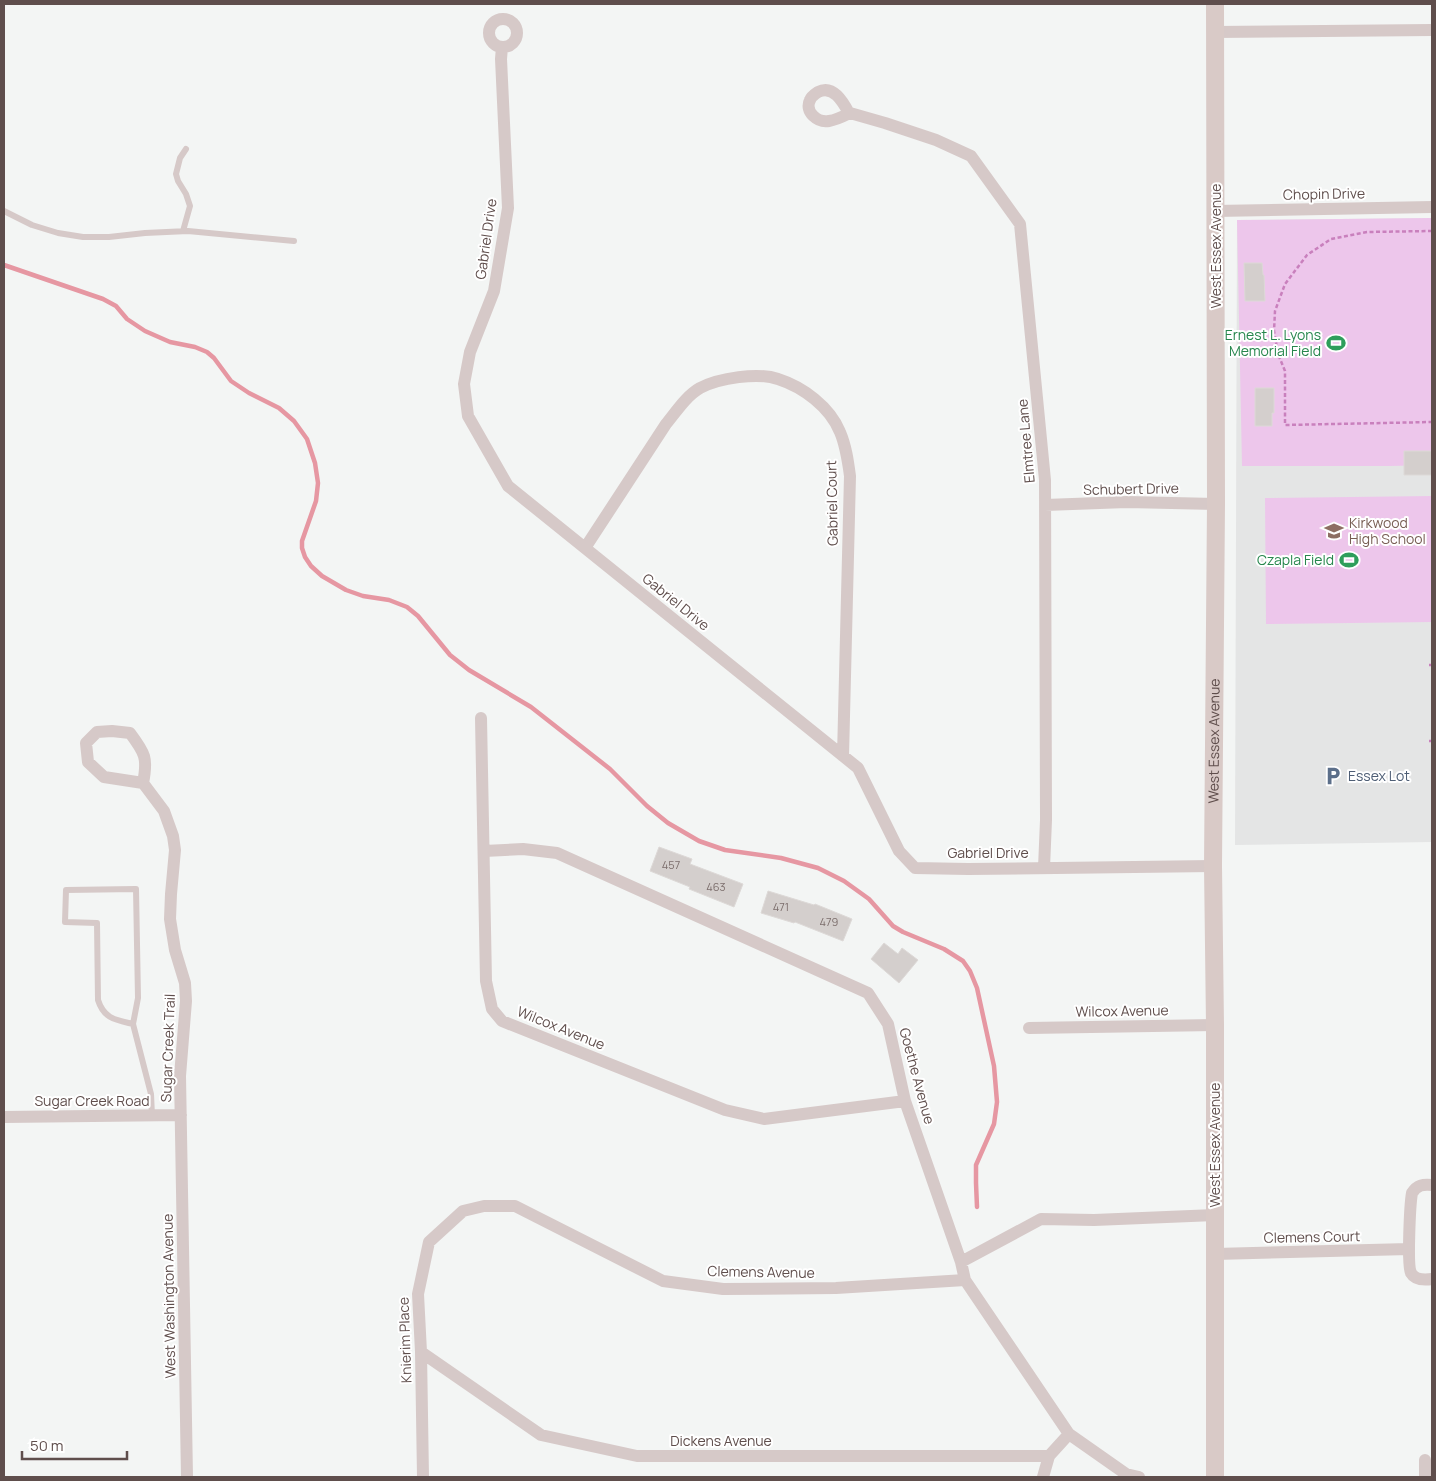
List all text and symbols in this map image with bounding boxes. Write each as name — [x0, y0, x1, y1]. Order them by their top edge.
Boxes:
street label: Chopin Drive — [1283, 183, 1365, 204]
street label: West Essex Avenue — [1206, 184, 1225, 308]
street label: Gabriel Drive — [470, 197, 501, 280]
place label: Ernest L. Lyons Memorial Field — [1225, 325, 1321, 360]
sports icon: Ernest L. Lyons Memorial Field — [1325, 332, 1347, 354]
street label: Elmtree Lane — [1012, 398, 1039, 484]
street label: Gabriel Court — [821, 460, 842, 546]
street label: Schubert Drive — [1083, 478, 1179, 499]
place label: Kirkwood High School — [1349, 513, 1426, 548]
school or university icon: Kirkwood High School — [1323, 520, 1345, 542]
sports icon: Czapla Field — [1338, 549, 1360, 571]
place label: Czapla Field — [1257, 550, 1334, 569]
street label: Gabriel Drive — [639, 569, 714, 635]
street label: West Essex Avenue — [1204, 678, 1224, 804]
parking icon: Essex Lot — [1322, 765, 1344, 787]
place label: Essex Lot — [1348, 766, 1410, 785]
street label: Gabriel Drive — [947, 843, 1029, 862]
house number: 457 — [662, 857, 680, 872]
house number: 463 — [706, 879, 726, 894]
house number: 471 — [773, 899, 789, 914]
house number: 479 — [820, 914, 839, 929]
street label: Sugar Creek Trail — [156, 993, 179, 1103]
street label: Wilcox Avenue — [1075, 1000, 1169, 1021]
street label: Wilcox Avenue — [514, 1001, 608, 1054]
street label: Goethe Avenue — [895, 1026, 939, 1126]
street label: West Essex Avenue — [1205, 1083, 1224, 1207]
street label: Sugar Creek Road — [34, 1091, 150, 1110]
street label: West Washington Avenue — [158, 1214, 179, 1378]
street label: Clemens Court — [1263, 1226, 1361, 1247]
street label: Clemens Avenue — [707, 1261, 815, 1282]
street label: Knierim Place — [394, 1297, 416, 1383]
scale bar — [22, 1428, 128, 1460]
street label: Dickens Avenue — [670, 1431, 772, 1450]
text: 50 m — [30, 1435, 64, 1456]

